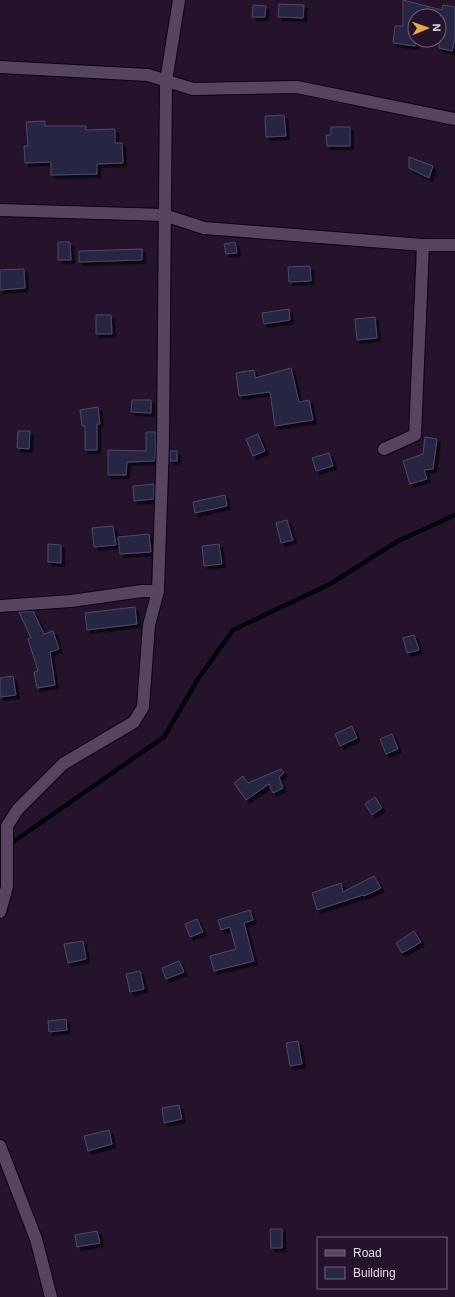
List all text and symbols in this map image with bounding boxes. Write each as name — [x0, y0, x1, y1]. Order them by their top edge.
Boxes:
north arrow — [407, 8, 447, 48]
text: N — [431, 23, 443, 32]
legend — [317, 1237, 447, 1289]
text: Road — [353, 1246, 382, 1260]
text: Building — [353, 1266, 396, 1280]

